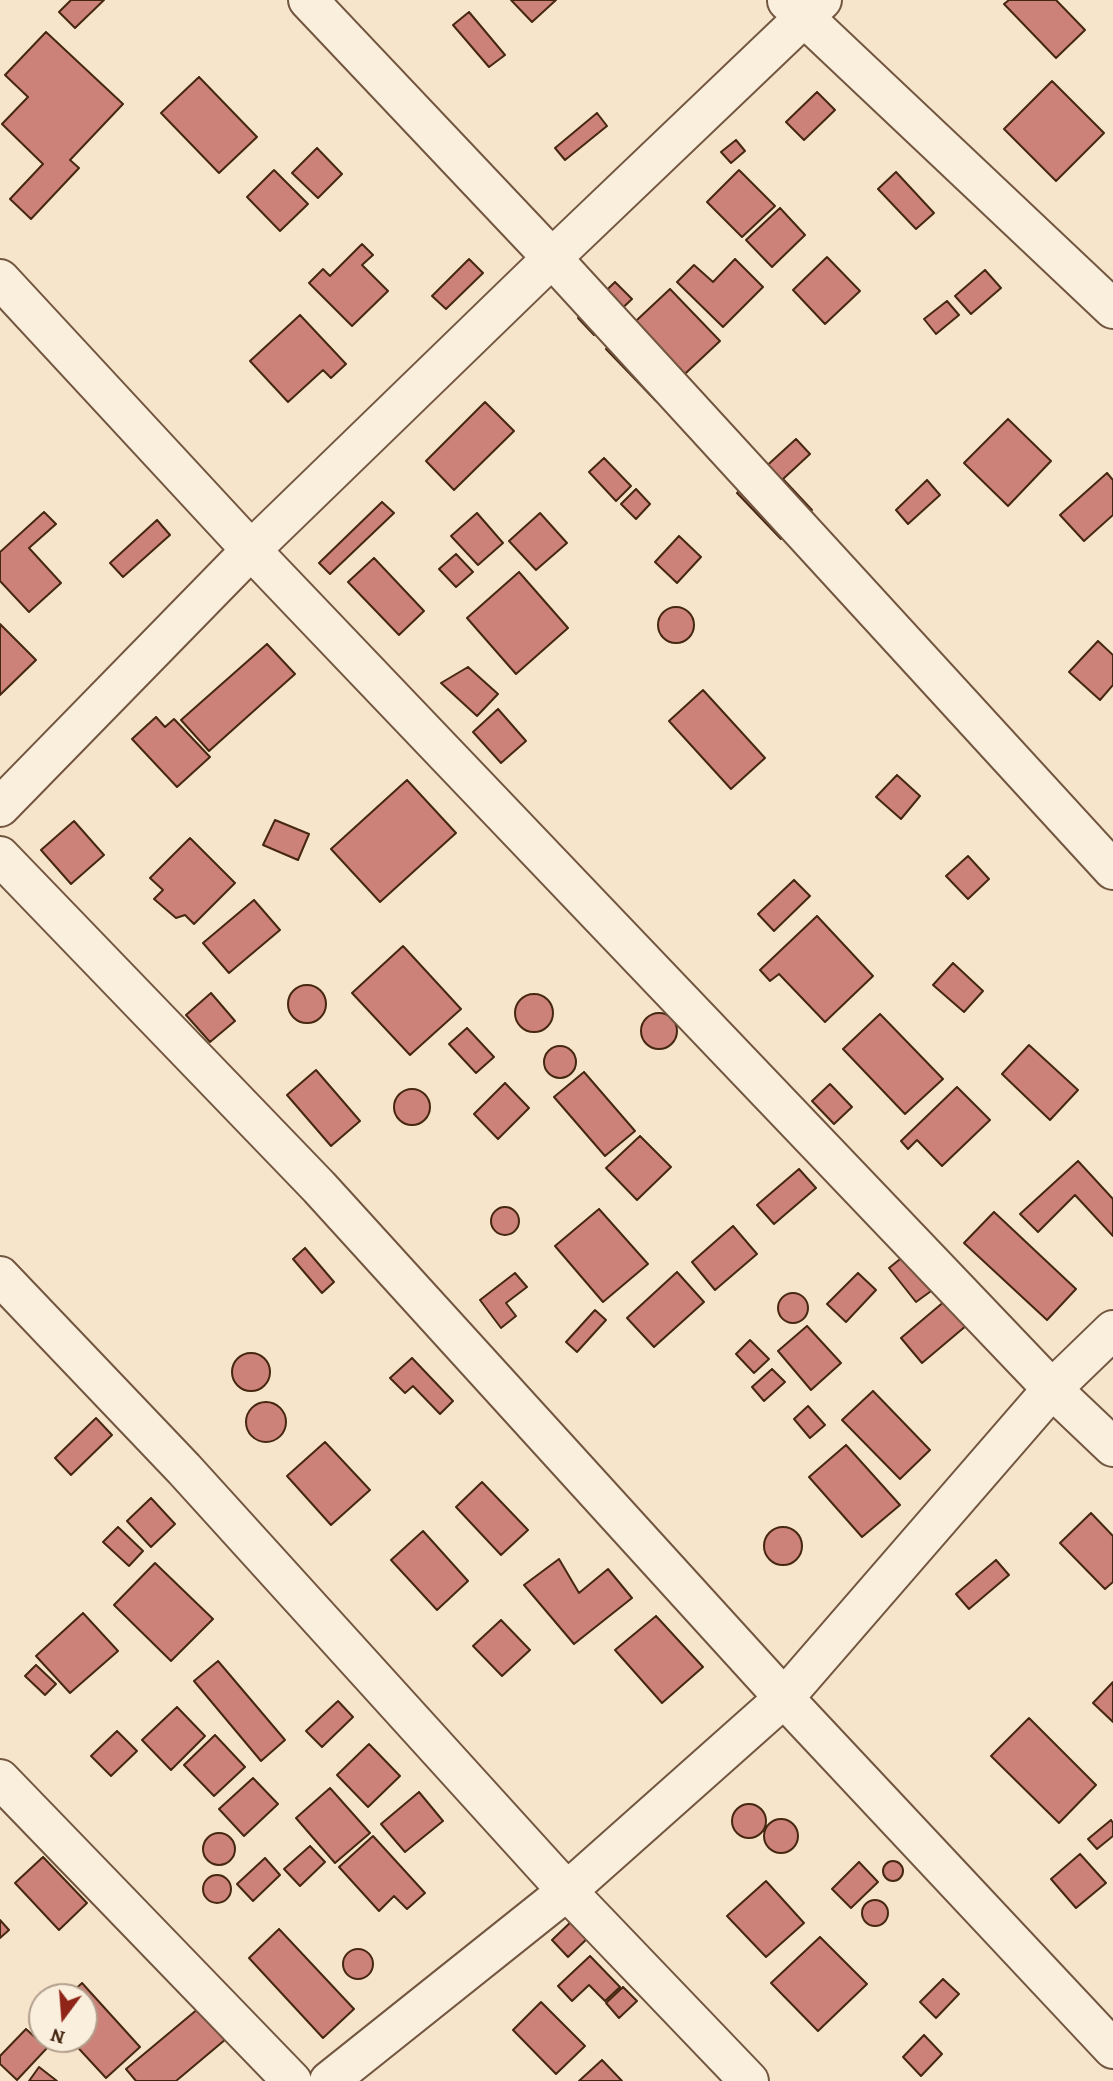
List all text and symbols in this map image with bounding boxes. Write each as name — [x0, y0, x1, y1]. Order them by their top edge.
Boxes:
north arrow — [28, 1983, 98, 2053]
text: N — [48, 2022, 68, 2051]

